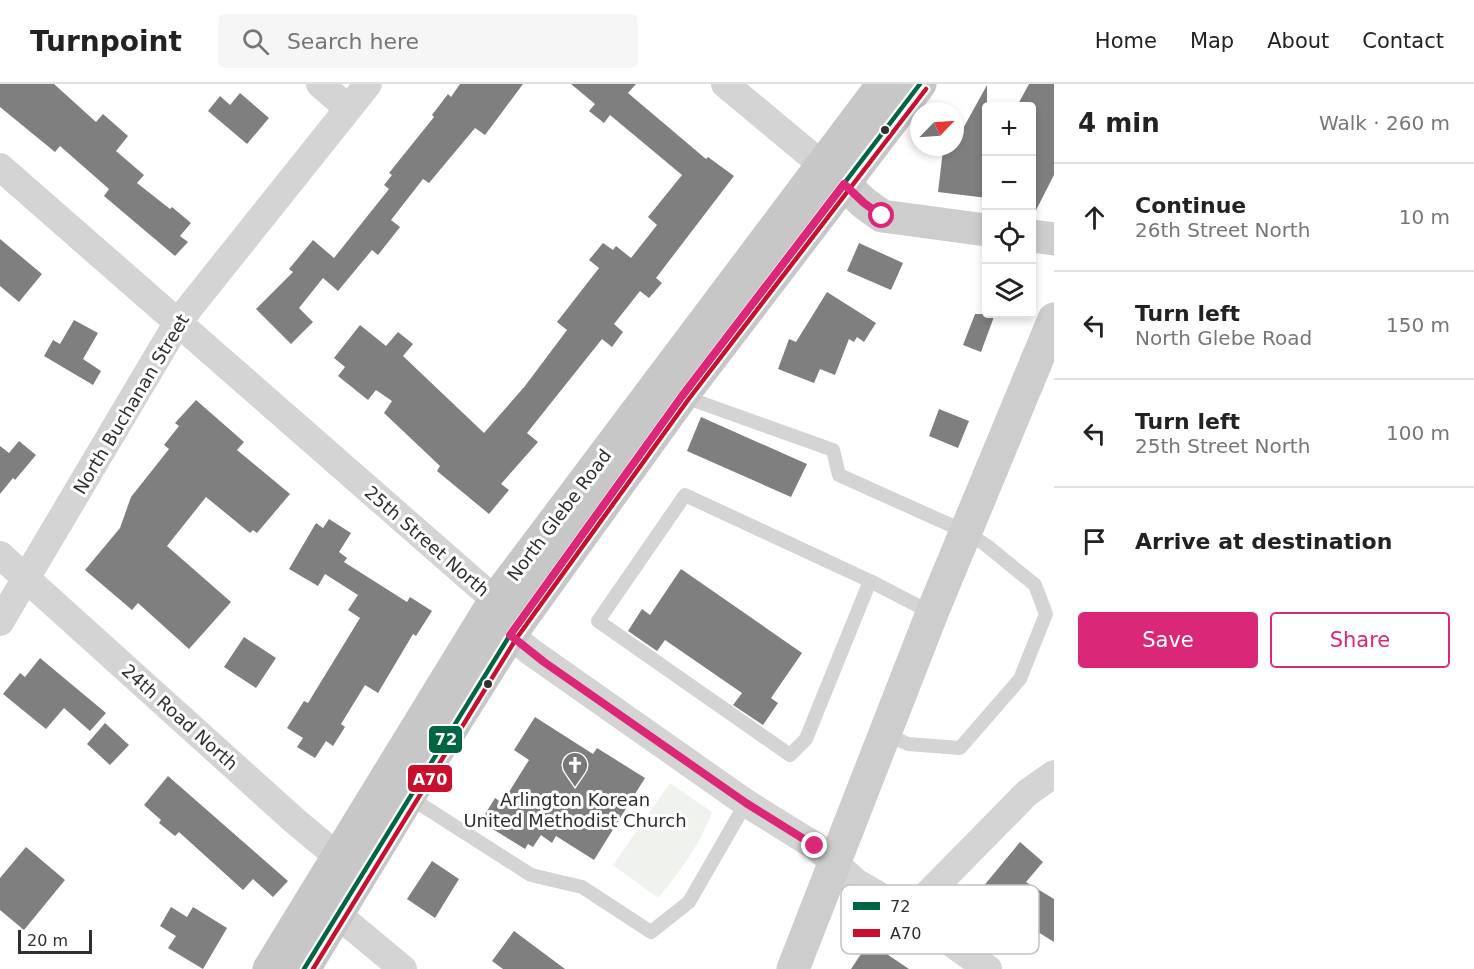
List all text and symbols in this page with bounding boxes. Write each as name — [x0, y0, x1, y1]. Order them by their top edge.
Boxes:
search box — [218, 14, 638, 68]
text: Turnpoint — [30, 25, 182, 58]
icon: search — [239, 25, 272, 58]
text: Search here — [287, 29, 419, 54]
text: Home — [1095, 29, 1157, 53]
text: Map — [1190, 29, 1234, 53]
text: About — [1267, 29, 1329, 53]
text: Contact — [1362, 29, 1444, 53]
north arrow — [910, 102, 964, 156]
map controls — [982, 102, 1036, 318]
button: + — [982, 102, 1036, 156]
text: 4 min — [1078, 108, 1160, 138]
text: Walk · 260 m — [1319, 111, 1450, 135]
unlabelled marker — [879, 124, 891, 136]
button: − — [982, 156, 1036, 210]
text: Continue — [1135, 193, 1246, 218]
icon: ahead — [1078, 201, 1111, 234]
route start — [868, 202, 894, 228]
text: 10 m — [1399, 205, 1450, 229]
button: locate — [982, 210, 1036, 264]
text: 26th Street North — [1135, 218, 1310, 242]
button: layers — [982, 264, 1036, 318]
text: Turn left — [1135, 301, 1240, 326]
icon: left — [1078, 309, 1111, 342]
street label: North Buchanan Street — [69, 310, 193, 498]
text: 150 m — [1386, 313, 1450, 337]
text: North Glebe Road — [1135, 326, 1312, 350]
text: Turn left — [1135, 409, 1240, 434]
icon: left — [1078, 417, 1111, 450]
text: 100 m — [1386, 421, 1450, 445]
text: 25th Street North — [1135, 434, 1310, 458]
street label: North Glebe Road — [503, 445, 615, 585]
street label: 25th Street North — [361, 481, 493, 601]
icon: arrive — [1078, 525, 1111, 558]
text: Arrive at destination — [1135, 529, 1392, 554]
button: Save — [1078, 612, 1258, 668]
button: Share — [1270, 612, 1450, 668]
street label: 24th Road North — [118, 660, 242, 774]
unlabelled marker — [482, 678, 494, 690]
line badge: 72 — [428, 725, 463, 754]
text: 72 — [435, 730, 457, 749]
church icon: Arlington Korean United Methodist Church — [560, 750, 590, 788]
line badge: A70 — [407, 764, 453, 793]
text: A70 — [413, 770, 447, 789]
place label: Arlington Korean United Methodist Church — [463, 789, 687, 831]
route end — [801, 832, 827, 858]
legend — [841, 885, 1039, 954]
text: 72 — [890, 897, 910, 916]
text: A70 — [890, 924, 921, 943]
scale bar — [18, 927, 92, 954]
text: 20 m — [27, 931, 68, 950]

